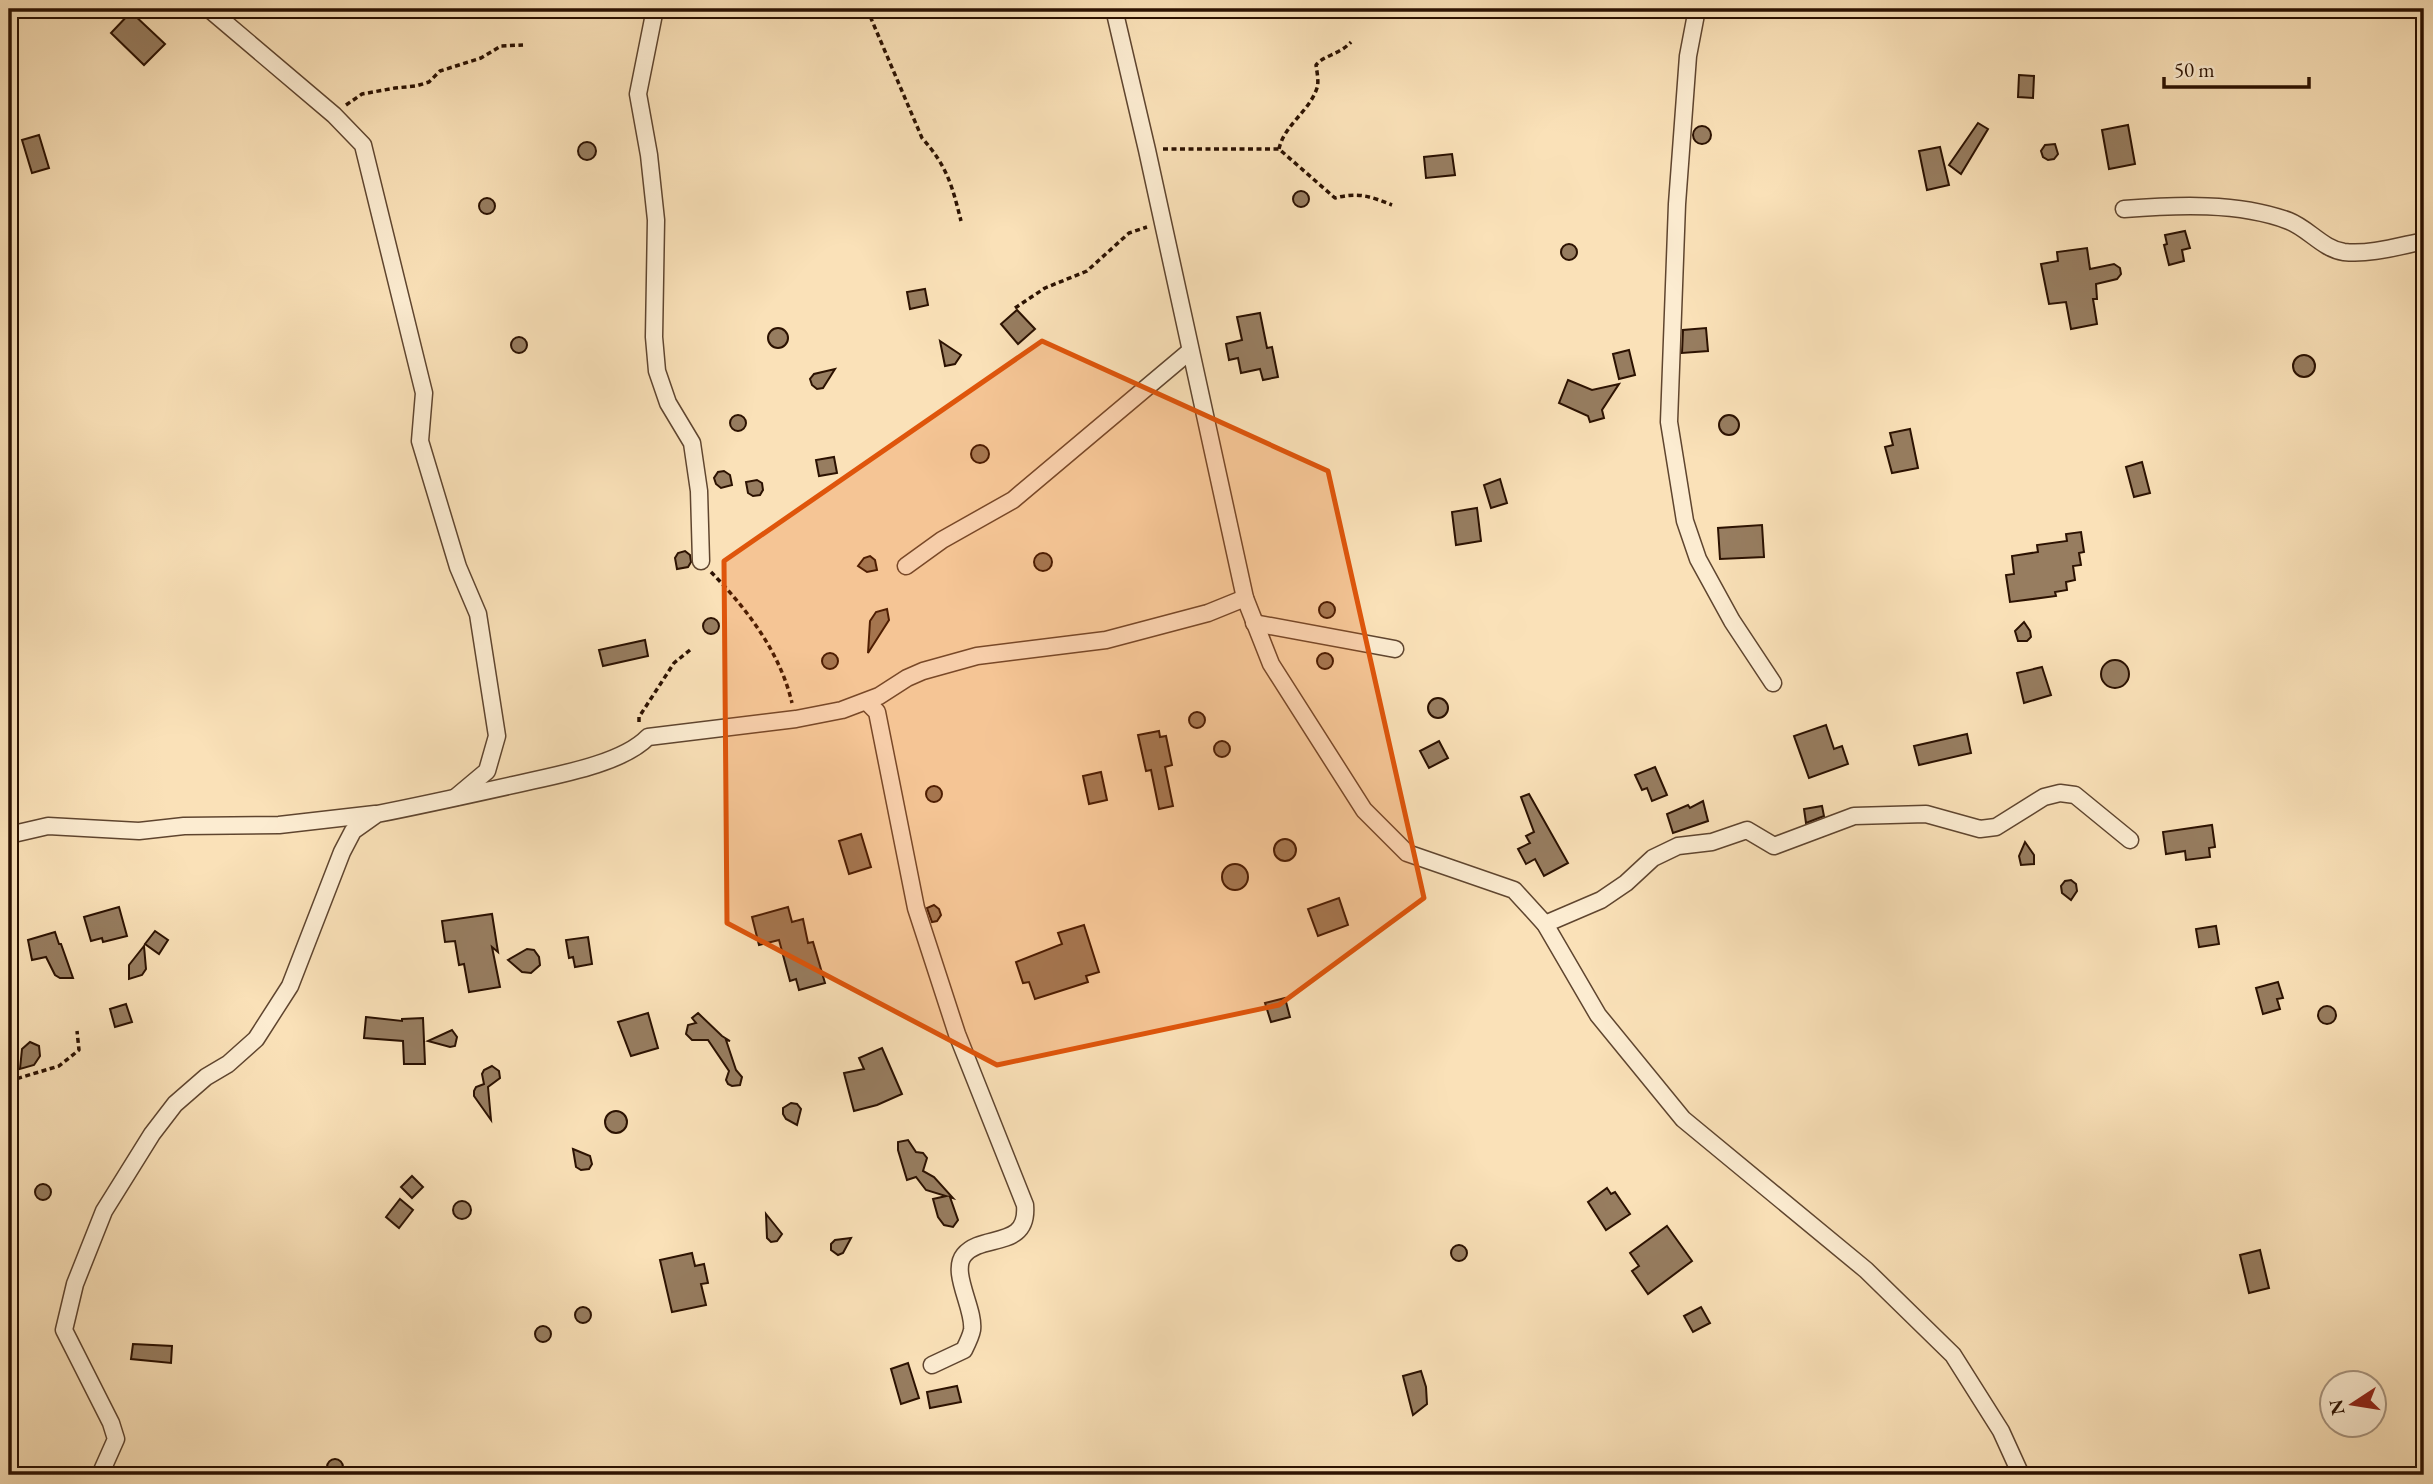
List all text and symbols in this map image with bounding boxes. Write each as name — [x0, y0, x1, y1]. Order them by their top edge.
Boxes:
scale bar — [2164, 46, 2309, 90]
text: 50 m — [2174, 56, 2215, 83]
north arrow — [2318, 1368, 2388, 1438]
text: N — [2323, 1397, 2351, 1418]

